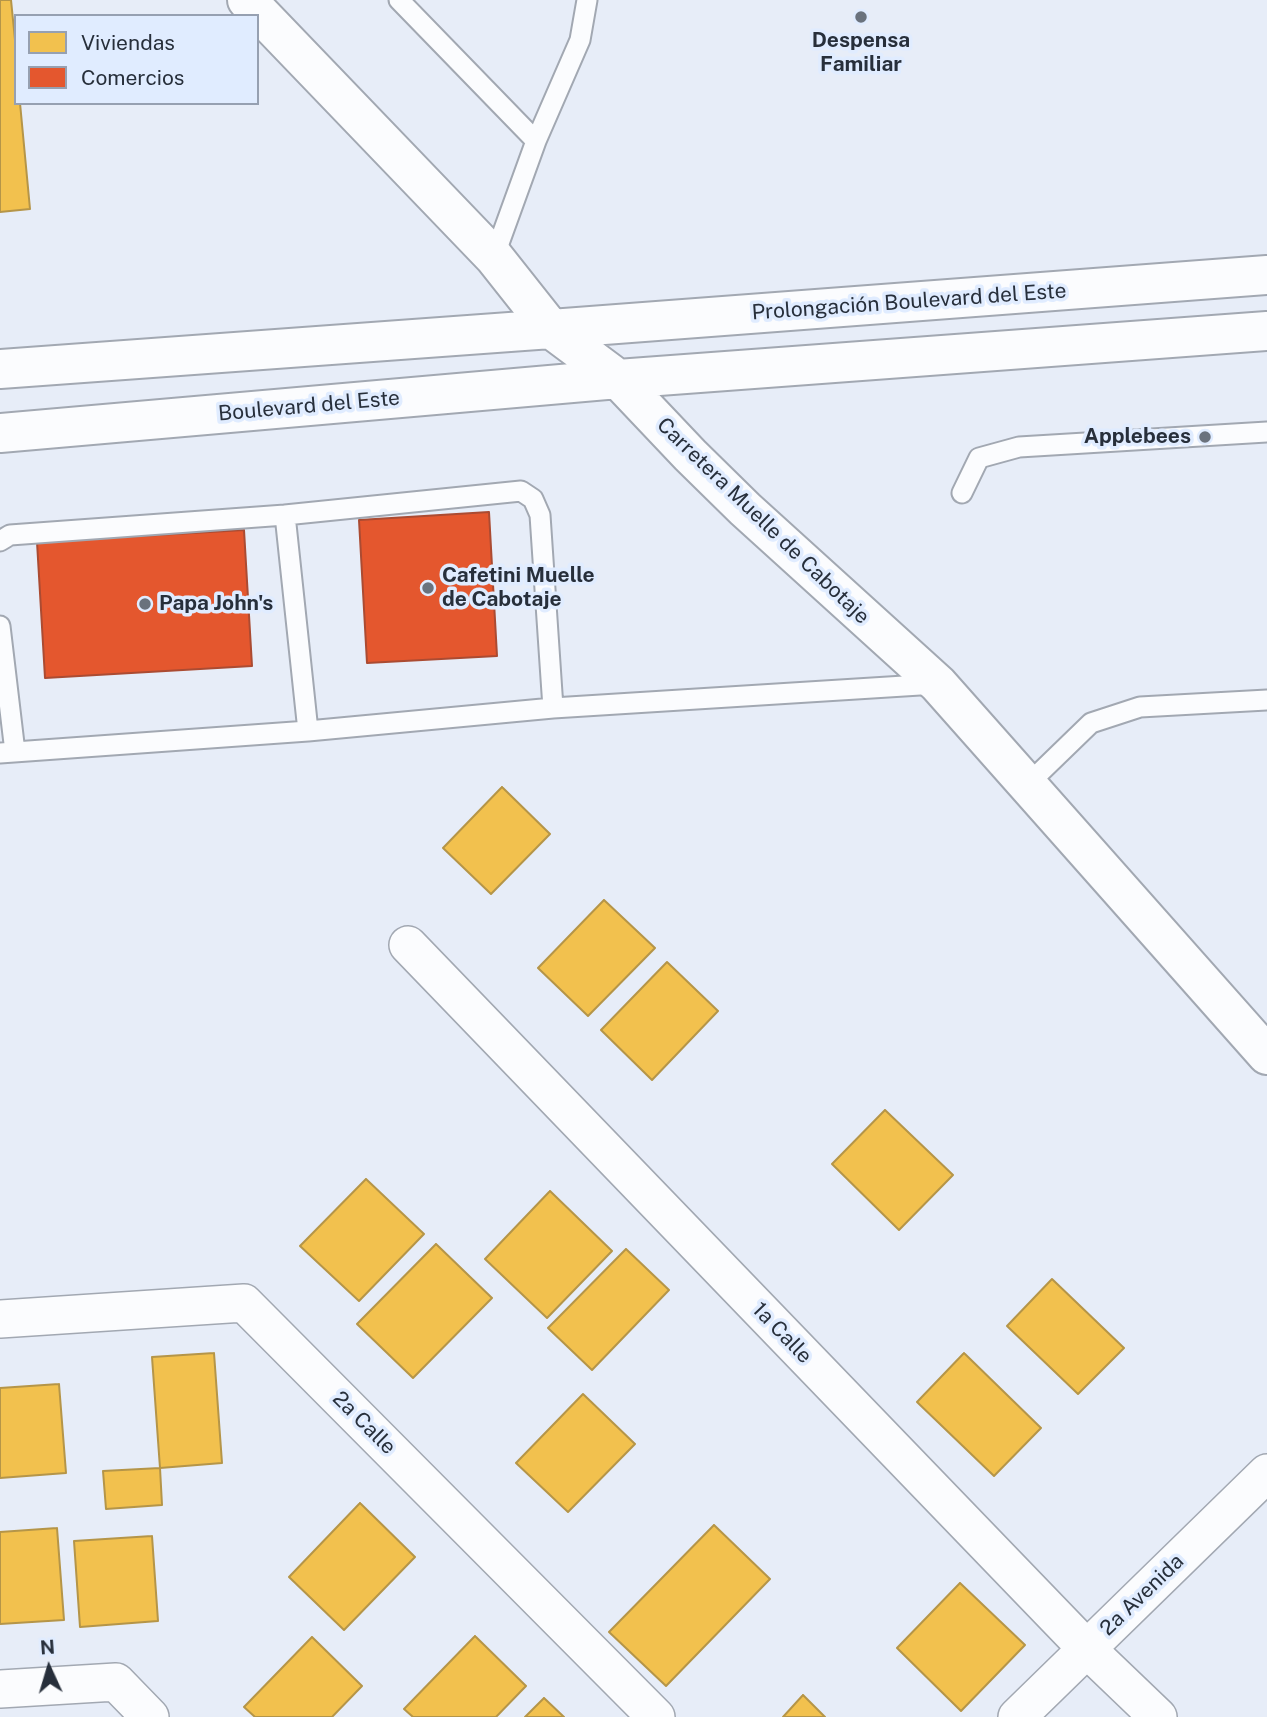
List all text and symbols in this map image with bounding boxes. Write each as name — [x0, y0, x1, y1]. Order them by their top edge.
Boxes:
marker: Despensa Familiar — [853, 9, 869, 25]
legend — [14, 14, 259, 105]
place label: Despensa Familiar — [812, 28, 910, 78]
text: Viviendas — [81, 30, 175, 55]
text: Comercios — [81, 65, 184, 90]
street label: Prolongación Boulevard del Este — [751, 278, 1067, 326]
street label: Boulevard del Este — [217, 386, 401, 426]
street label: Carretera Muelle de Cabotaje — [651, 413, 875, 629]
place label: Applebees — [1084, 424, 1191, 450]
marker: Applebees — [1197, 429, 1213, 445]
place label: Cafetini Muelle de Cabotaje — [442, 563, 595, 613]
marker: Cafetini Muelle de Cabotaje — [420, 580, 436, 596]
place label: Papa John's — [159, 591, 273, 617]
marker: Papa John's — [137, 596, 153, 612]
street label: 1a Calle — [747, 1297, 817, 1369]
street label: 2a Calle — [327, 1386, 401, 1460]
street label: 2a Avenida — [1095, 1549, 1189, 1641]
north arrow — [14, 1633, 84, 1703]
text: N — [39, 1636, 56, 1659]

